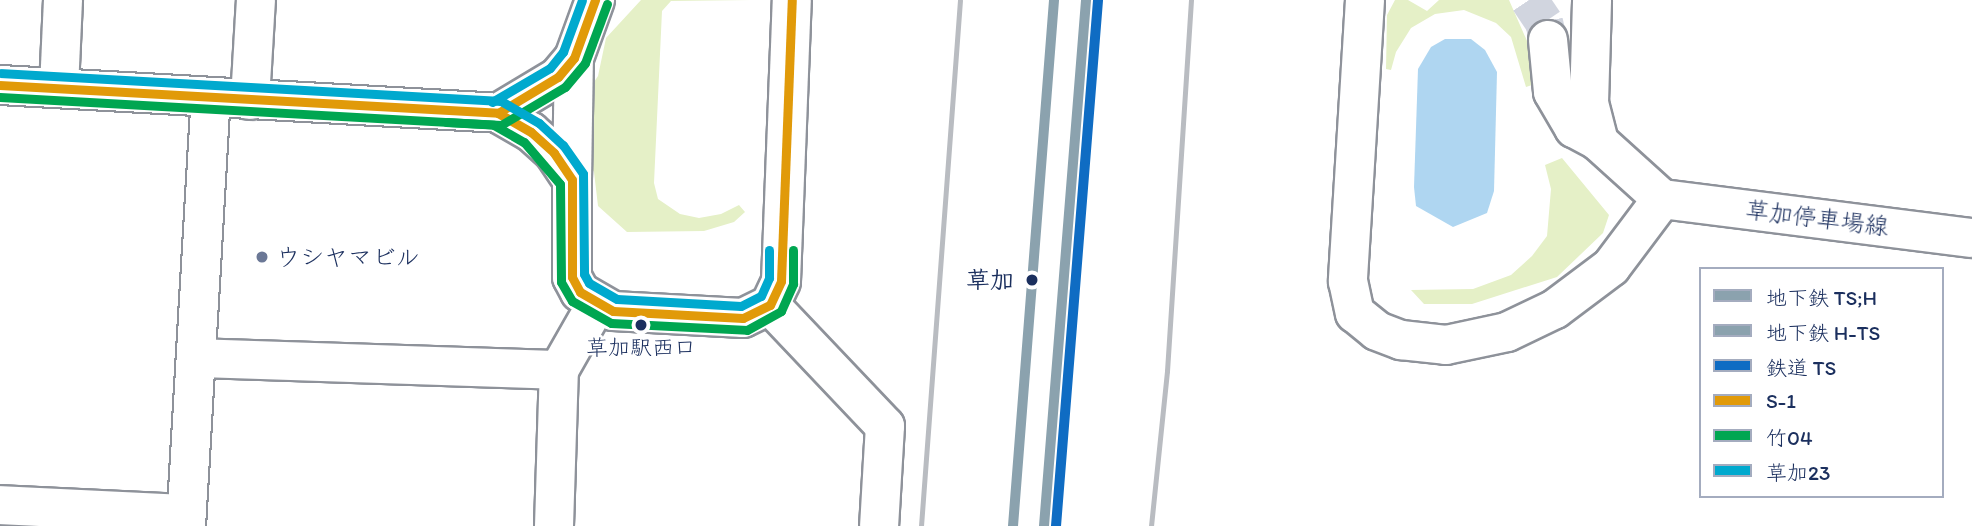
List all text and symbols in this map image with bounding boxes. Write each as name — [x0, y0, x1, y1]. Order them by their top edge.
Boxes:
street label: 草加停車場線 — [1744, 195, 1890, 241]
place label: ウシヤマビル — [276, 243, 420, 271]
marker: ウシヤマビル — [254, 249, 270, 265]
place label: 草加 — [966, 266, 1014, 294]
legend — [1699, 267, 1944, 498]
marker: 草加 — [1021, 269, 1043, 291]
text: 地下鉄 TS;H — [1766, 285, 1877, 310]
marker: 草加駅西口 — [634, 318, 648, 332]
text: 地下鉄 H-TS — [1766, 320, 1880, 345]
place label: 草加駅西口 — [586, 335, 696, 361]
text: 鉄道 TS — [1766, 355, 1836, 380]
text: S-1 — [1766, 388, 1796, 413]
text: 竹04 — [1766, 425, 1813, 450]
text: 草加23 — [1766, 460, 1831, 485]

